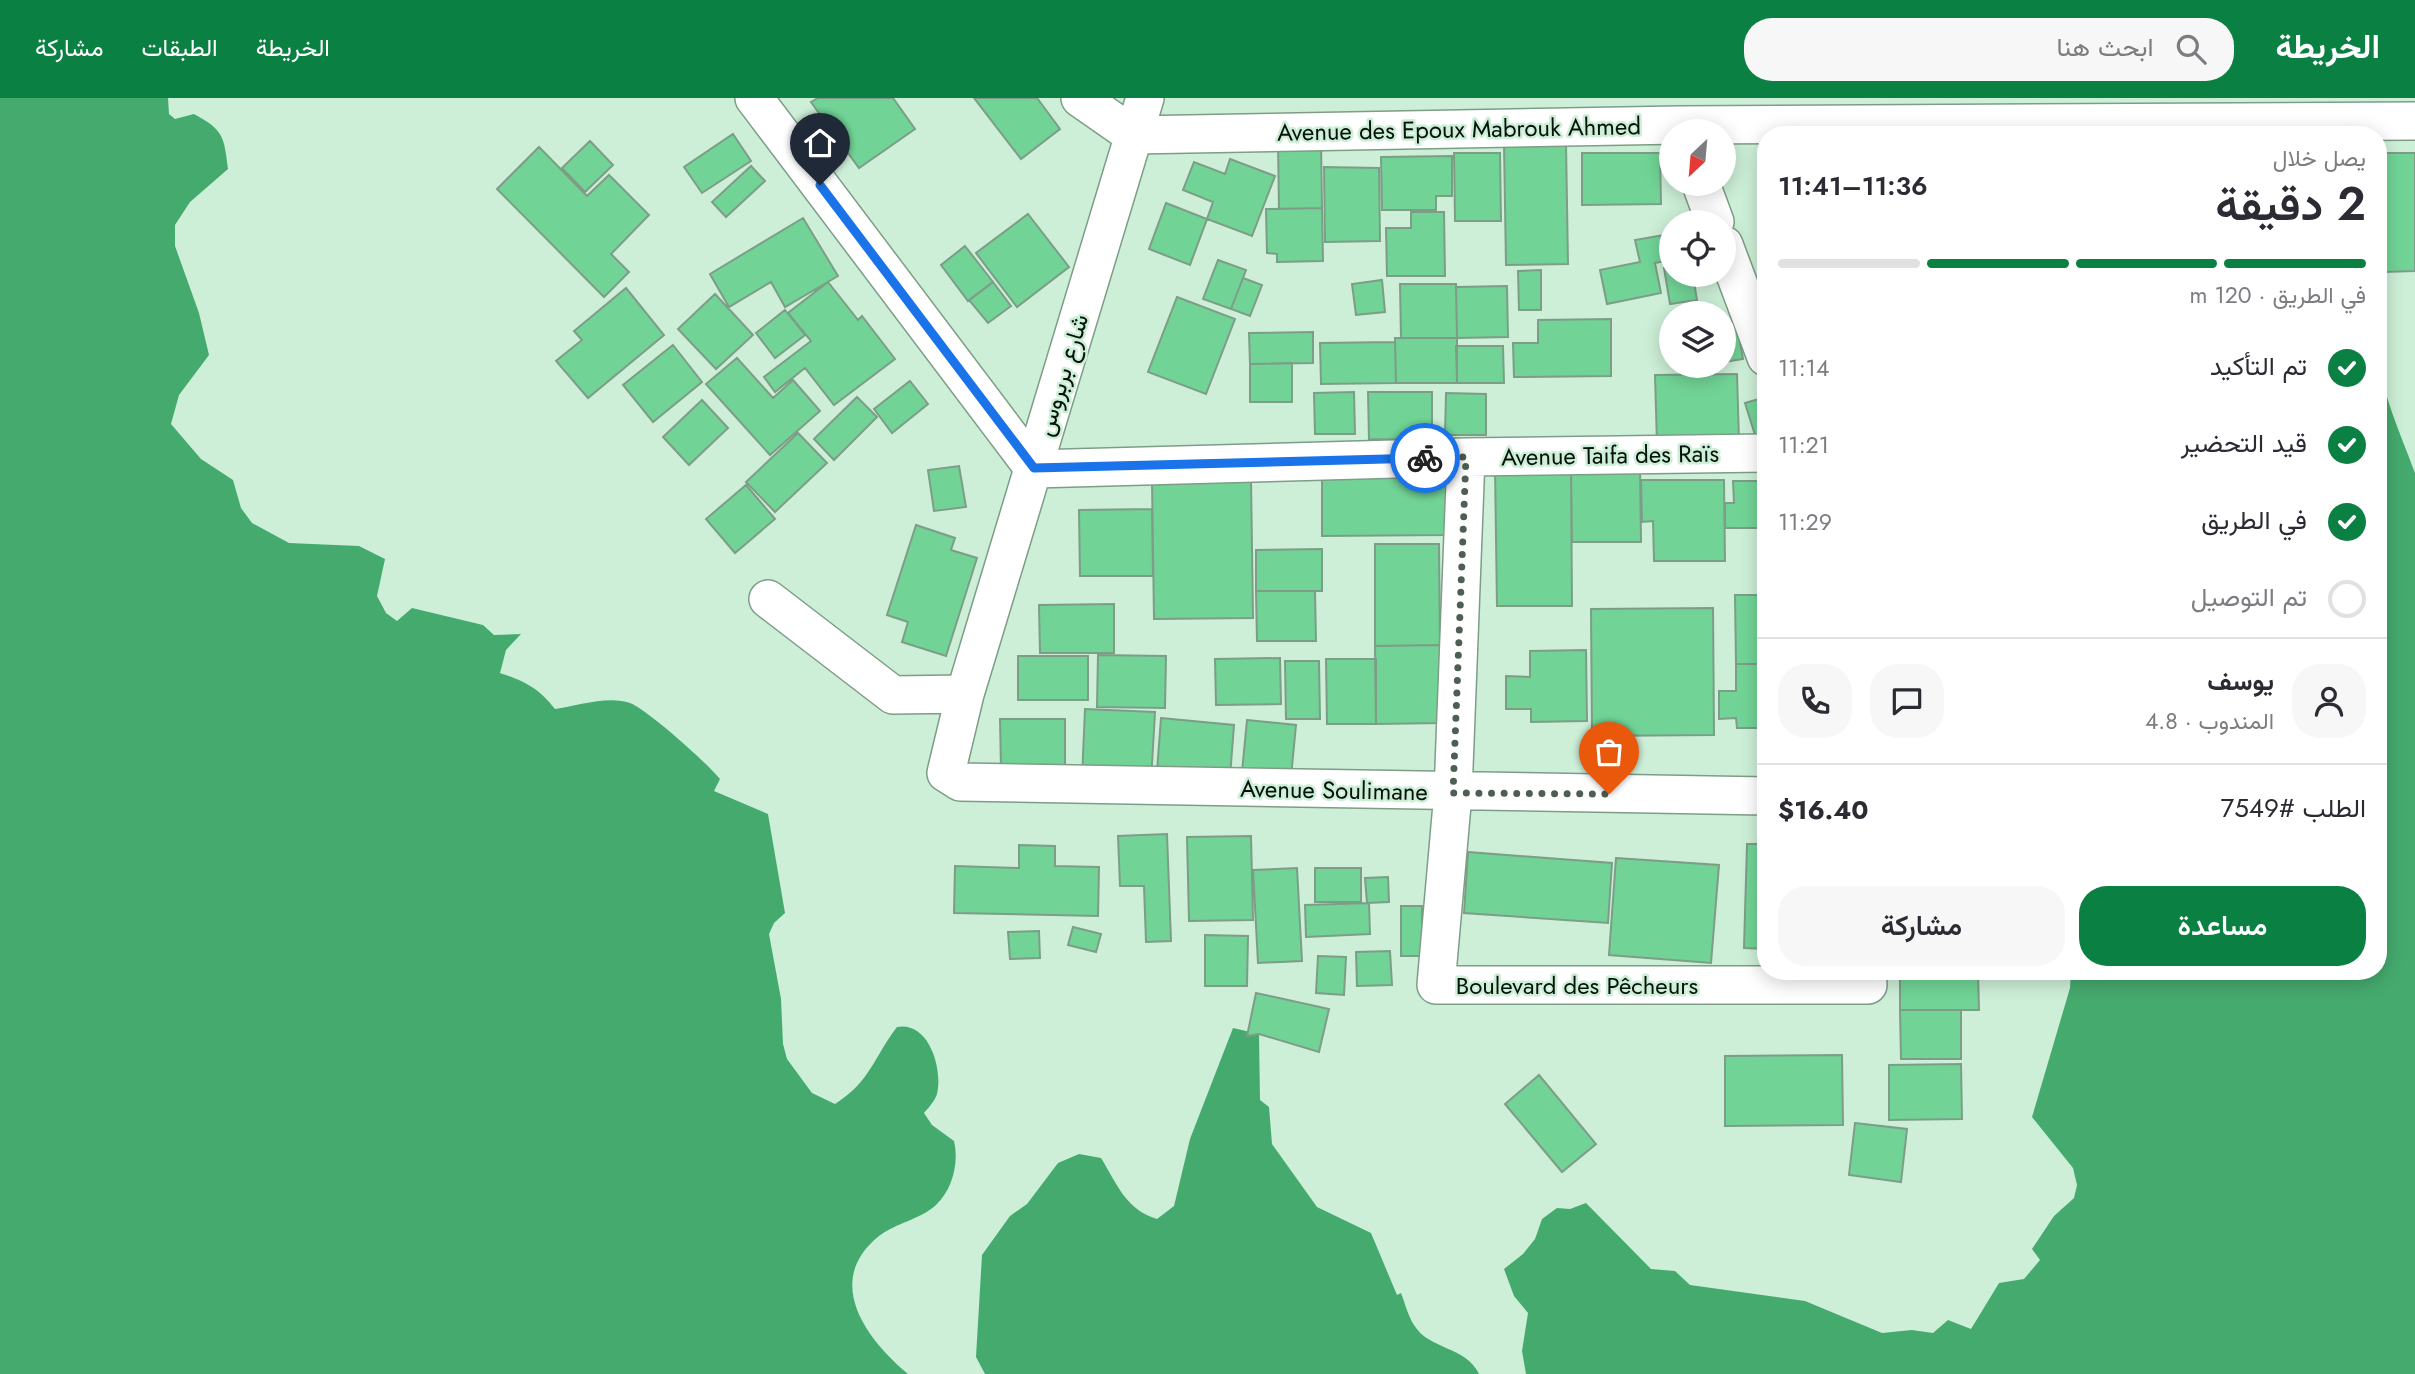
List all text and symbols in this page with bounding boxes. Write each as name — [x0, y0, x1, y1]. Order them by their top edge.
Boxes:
search box — [1744, 18, 2234, 81]
text: الخريطة — [2276, 23, 2380, 70]
text: ابحث هنا — [2057, 28, 2154, 66]
text: مشاركة — [35, 30, 103, 65]
text: الطبقات — [141, 30, 218, 65]
text: الخريطة — [256, 30, 330, 65]
icon: search — [2172, 30, 2210, 68]
street label: Avenue des Epoux Mabrouk Ahmed — [1277, 108, 1641, 150]
pin — [790, 113, 850, 185]
north arrow — [1659, 119, 1736, 196]
map controls — [1659, 119, 1736, 378]
icon: home — [801, 124, 839, 162]
text: يصل خلال — [2273, 141, 2366, 175]
text: 11:36–11:41 — [1778, 167, 1928, 205]
text: 2 دقيقة — [2215, 171, 2366, 237]
button: locate — [1659, 210, 1736, 287]
text: في الطريق · 120 m — [2190, 278, 2366, 312]
button: layers — [1659, 301, 1736, 378]
street label: شارع بربروس — [1027, 310, 1097, 440]
text: تم التأكيد — [2210, 347, 2307, 385]
icon: check — [2328, 349, 2366, 387]
text: 11:14 — [1778, 351, 1829, 385]
courier — [1390, 423, 1460, 493]
text: قيد التحضير — [2181, 424, 2307, 462]
icon: check — [2328, 426, 2366, 464]
text: 11:21 — [1778, 428, 1829, 462]
street label: Avenue Taifa des Raïs — [1501, 436, 1719, 474]
icon: bike — [1406, 439, 1444, 477]
text: في الطريق — [2201, 501, 2307, 539]
icon: check — [2328, 503, 2366, 541]
text: 11:29 — [1778, 505, 1832, 539]
text: تم التوصيل — [2191, 578, 2307, 616]
text: يوسف — [2207, 662, 2274, 700]
button: phone — [1778, 664, 1852, 738]
button: chat — [1870, 664, 1944, 738]
button: person — [2292, 664, 2366, 738]
text: المندوب · 4.8 — [2145, 704, 2274, 738]
pin — [1579, 722, 1639, 794]
icon: bag — [1590, 733, 1628, 771]
street label: Avenue Soulimane — [1240, 771, 1428, 809]
text: الطلب #7549 — [2221, 789, 2366, 827]
text: $16.40 — [1778, 791, 1869, 829]
button: مشاركة — [1778, 886, 2065, 966]
button: مساعدة — [2079, 886, 2366, 966]
street label: Boulevard des Pêcheurs — [1456, 968, 1698, 1003]

